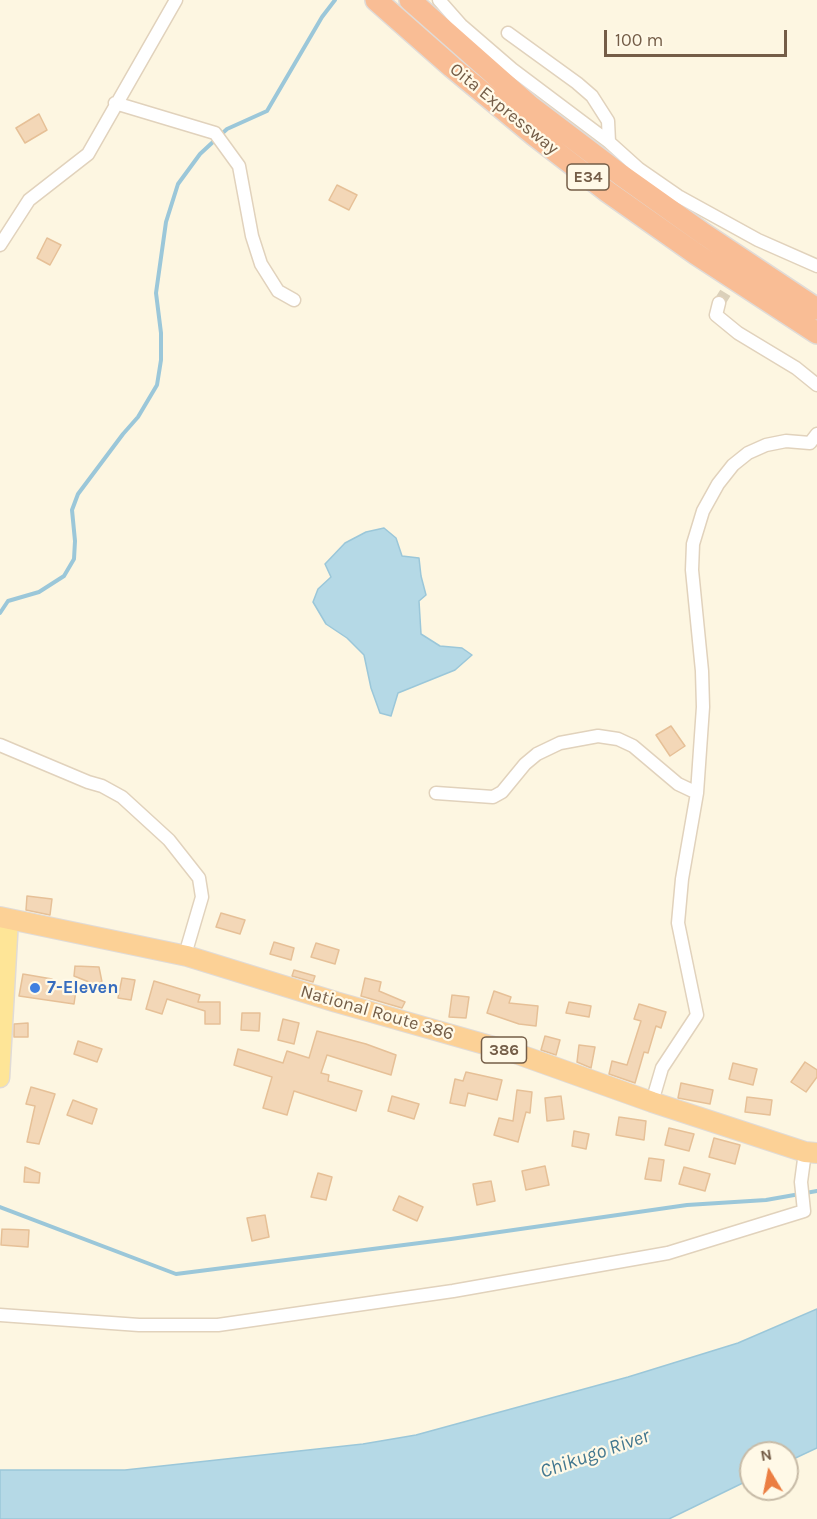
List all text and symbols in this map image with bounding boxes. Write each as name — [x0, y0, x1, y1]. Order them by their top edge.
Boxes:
scale bar — [607, 18, 790, 56]
text: 100 m — [615, 29, 663, 51]
street label: Oita Expressway — [445, 59, 563, 159]
road number: E34 — [567, 164, 609, 190]
place label: 7-Eleven — [47, 977, 118, 999]
marker: 7-Eleven — [28, 981, 42, 995]
street label: National Route 386 — [298, 981, 456, 1045]
road number: 386 — [482, 1037, 526, 1063]
water label: Chikugo River — [537, 1424, 653, 1484]
north arrow — [739, 1441, 799, 1501]
text: N — [759, 1444, 773, 1465]

